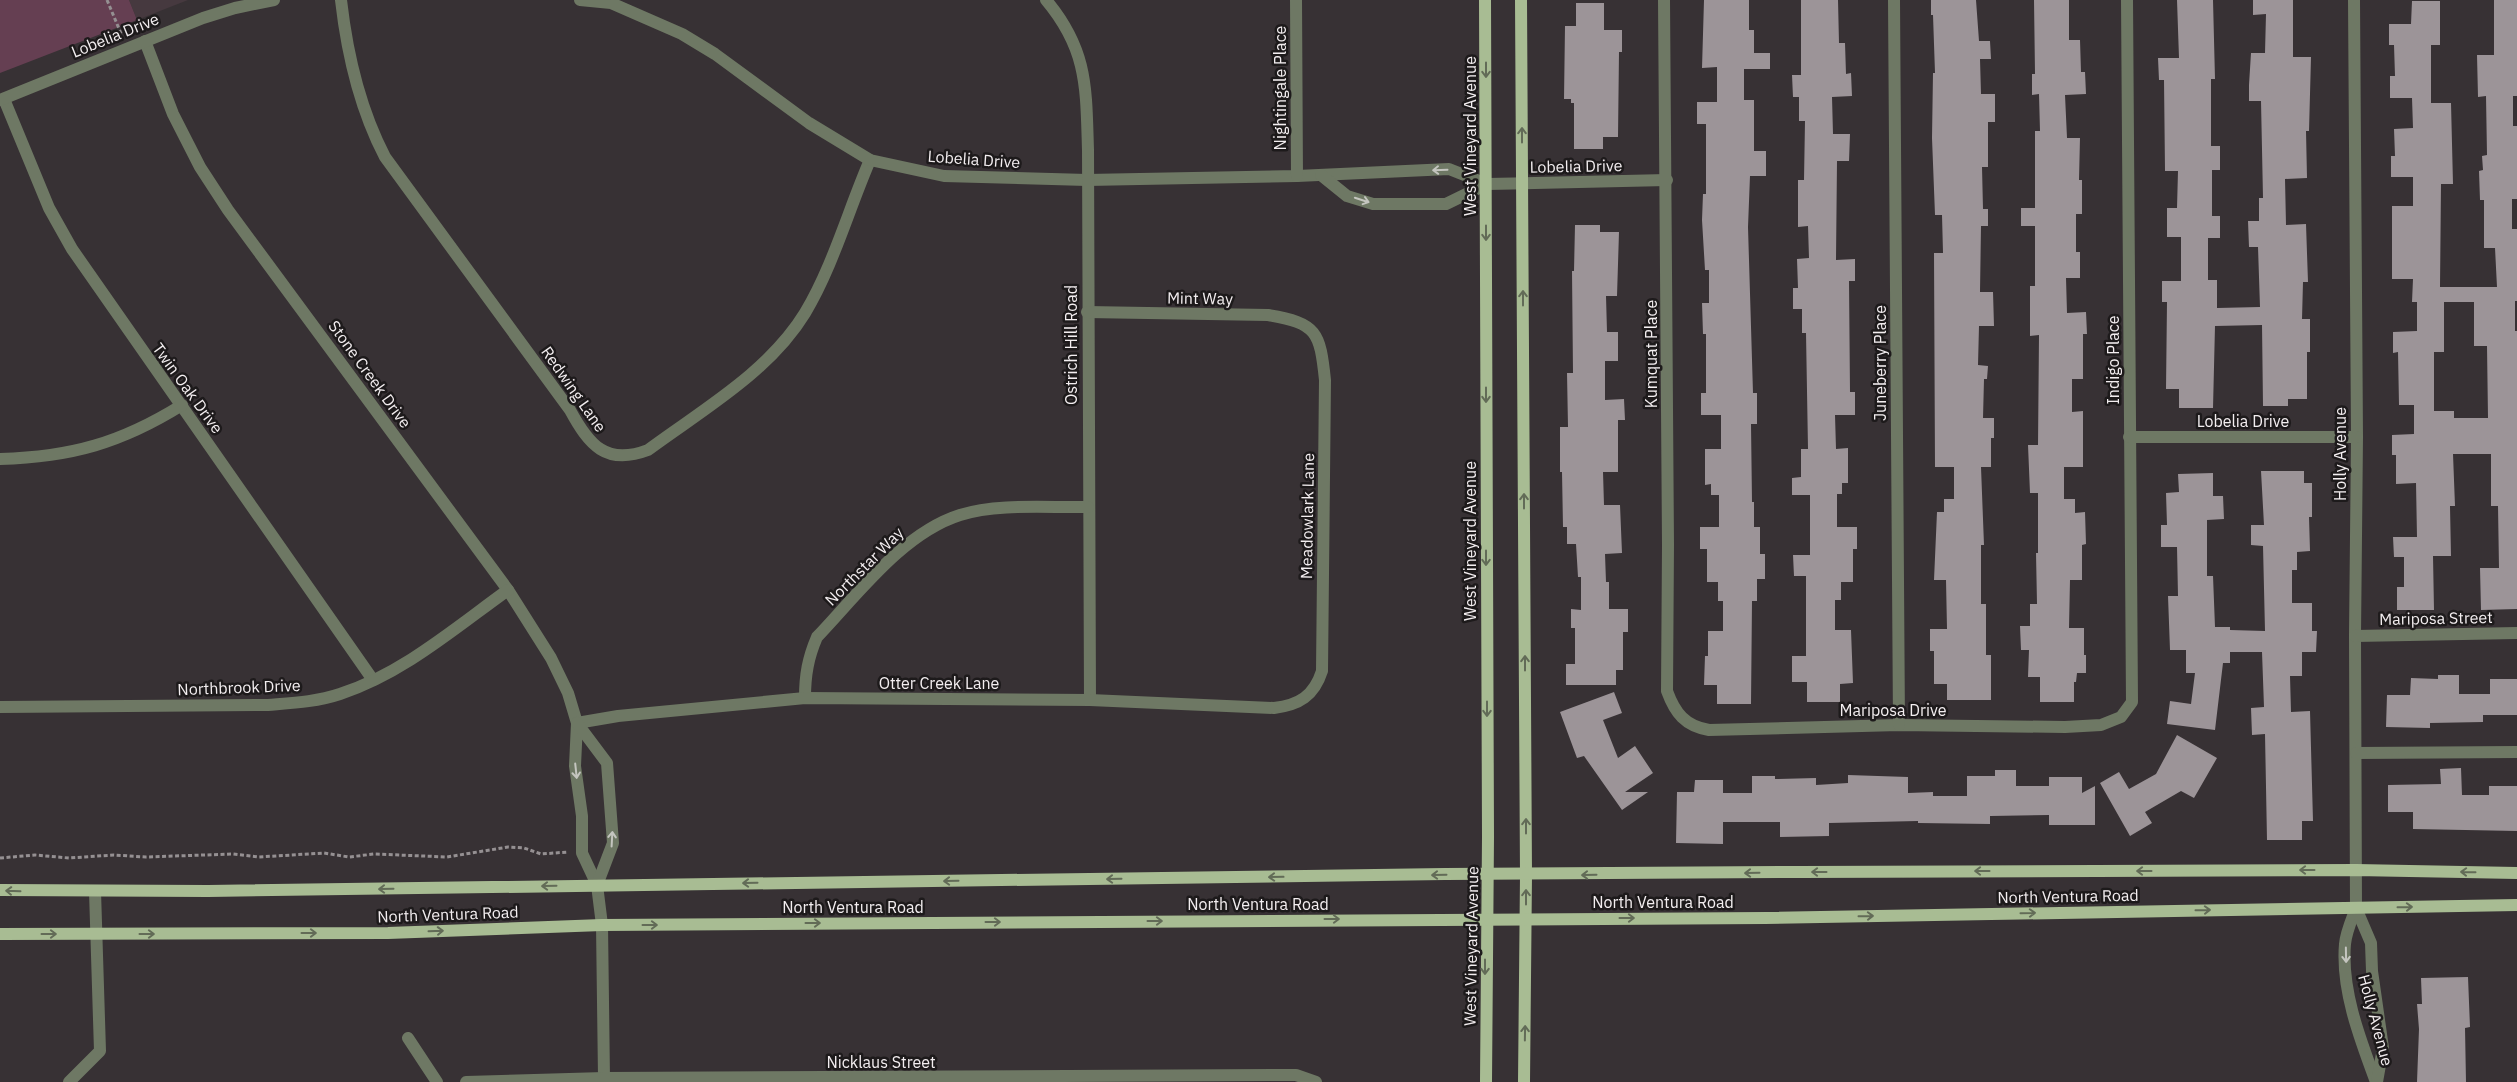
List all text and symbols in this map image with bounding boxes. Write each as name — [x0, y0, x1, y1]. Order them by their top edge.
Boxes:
street label: Lobelia Drive — [68, 8, 162, 62]
street label: Nightingale Place — [1270, 25, 1290, 150]
street label: West Vineyard Avenue — [1460, 56, 1480, 216]
one-way arrow — [1481, 61, 1491, 77]
one-way arrow — [1517, 127, 1527, 143]
street label: Lobelia Drive — [927, 146, 1021, 172]
street label: Lobelia Drive — [1529, 155, 1623, 177]
one-way arrow — [1433, 165, 1449, 175]
one-way arrow — [1353, 196, 1369, 206]
one-way arrow — [1481, 224, 1491, 240]
street label: Ostrich Hill Road — [1061, 285, 1081, 405]
street label: Mint Way — [1167, 287, 1233, 309]
one-way arrow — [1518, 290, 1528, 306]
street label: Kumquat Place — [1641, 299, 1661, 408]
street label: Juneberry Place — [1870, 305, 1890, 421]
street label: Indigo Place — [2103, 315, 2123, 405]
street label: Stone Creek Drive — [324, 316, 416, 432]
street label: Twin Oak Drive — [148, 339, 228, 437]
street label: Redwing Lane — [537, 342, 611, 436]
one-way arrow — [1481, 386, 1491, 403]
street label: Holly Avenue — [2330, 407, 2350, 501]
street label: Lobelia Drive — [2197, 411, 2290, 431]
street label: Meadowlark Lane — [1296, 453, 1318, 579]
street label: West Vineyard Avenue — [1460, 461, 1480, 621]
one-way arrow — [1519, 493, 1529, 510]
street label: Northstar Way — [821, 523, 907, 609]
one-way arrow — [1481, 549, 1491, 565]
street label: Mariposa Street — [2379, 607, 2493, 629]
one-way arrow — [1520, 656, 1530, 672]
street label: Otter Creek Lane — [879, 673, 1000, 693]
street label: Northbrook Drive — [177, 675, 301, 699]
street label: Mariposa Drive — [1840, 700, 1947, 720]
one-way arrow — [1482, 701, 1492, 717]
one-way arrow — [571, 763, 581, 779]
one-way arrow — [1521, 818, 1531, 834]
one-way arrow — [607, 832, 617, 848]
one-way arrow — [2299, 865, 2316, 875]
street label: West Vineyard Avenue — [1460, 866, 1482, 1026]
one-way arrow — [1974, 866, 1990, 876]
one-way arrow — [2137, 866, 2153, 876]
one-way arrow — [1812, 867, 1828, 877]
one-way arrow — [1744, 868, 1760, 877]
one-way arrow — [2461, 868, 2477, 877]
one-way arrow — [1431, 870, 1447, 879]
one-way arrow — [1581, 870, 1598, 880]
one-way arrow — [1269, 872, 1285, 882]
one-way arrow — [1106, 874, 1122, 884]
one-way arrow — [944, 876, 960, 886]
one-way arrow — [743, 879, 759, 888]
one-way arrow — [541, 881, 557, 891]
one-way arrow — [378, 884, 394, 893]
street label: North Ventura Road — [1997, 885, 2139, 907]
one-way arrow — [5, 886, 21, 895]
one-way arrow — [1521, 889, 1531, 905]
street label: North Ventura Road — [1592, 892, 1734, 912]
street label: North Ventura Road — [1187, 894, 1329, 914]
street label: North Ventura Road — [782, 897, 924, 917]
street label: North Ventura Road — [377, 902, 519, 926]
one-way arrow — [2396, 902, 2412, 912]
one-way arrow — [2195, 905, 2211, 914]
one-way arrow — [2020, 908, 2036, 918]
one-way arrow — [1858, 911, 1874, 921]
one-way arrow — [1618, 913, 1635, 923]
one-way arrow — [1324, 914, 1340, 924]
one-way arrow — [1147, 916, 1163, 926]
one-way arrow — [984, 917, 1001, 927]
one-way arrow — [804, 918, 821, 928]
one-way arrow — [642, 920, 658, 930]
one-way arrow — [428, 927, 444, 936]
one-way arrow — [300, 928, 317, 938]
one-way arrow — [40, 929, 56, 939]
one-way arrow — [138, 929, 154, 938]
one-way arrow — [2341, 947, 2350, 963]
one-way arrow — [1480, 958, 1490, 975]
street label: Holly Avenue — [2354, 972, 2398, 1068]
one-way arrow — [1520, 1026, 1529, 1042]
street label: Nicklaus Street — [826, 1052, 936, 1072]

